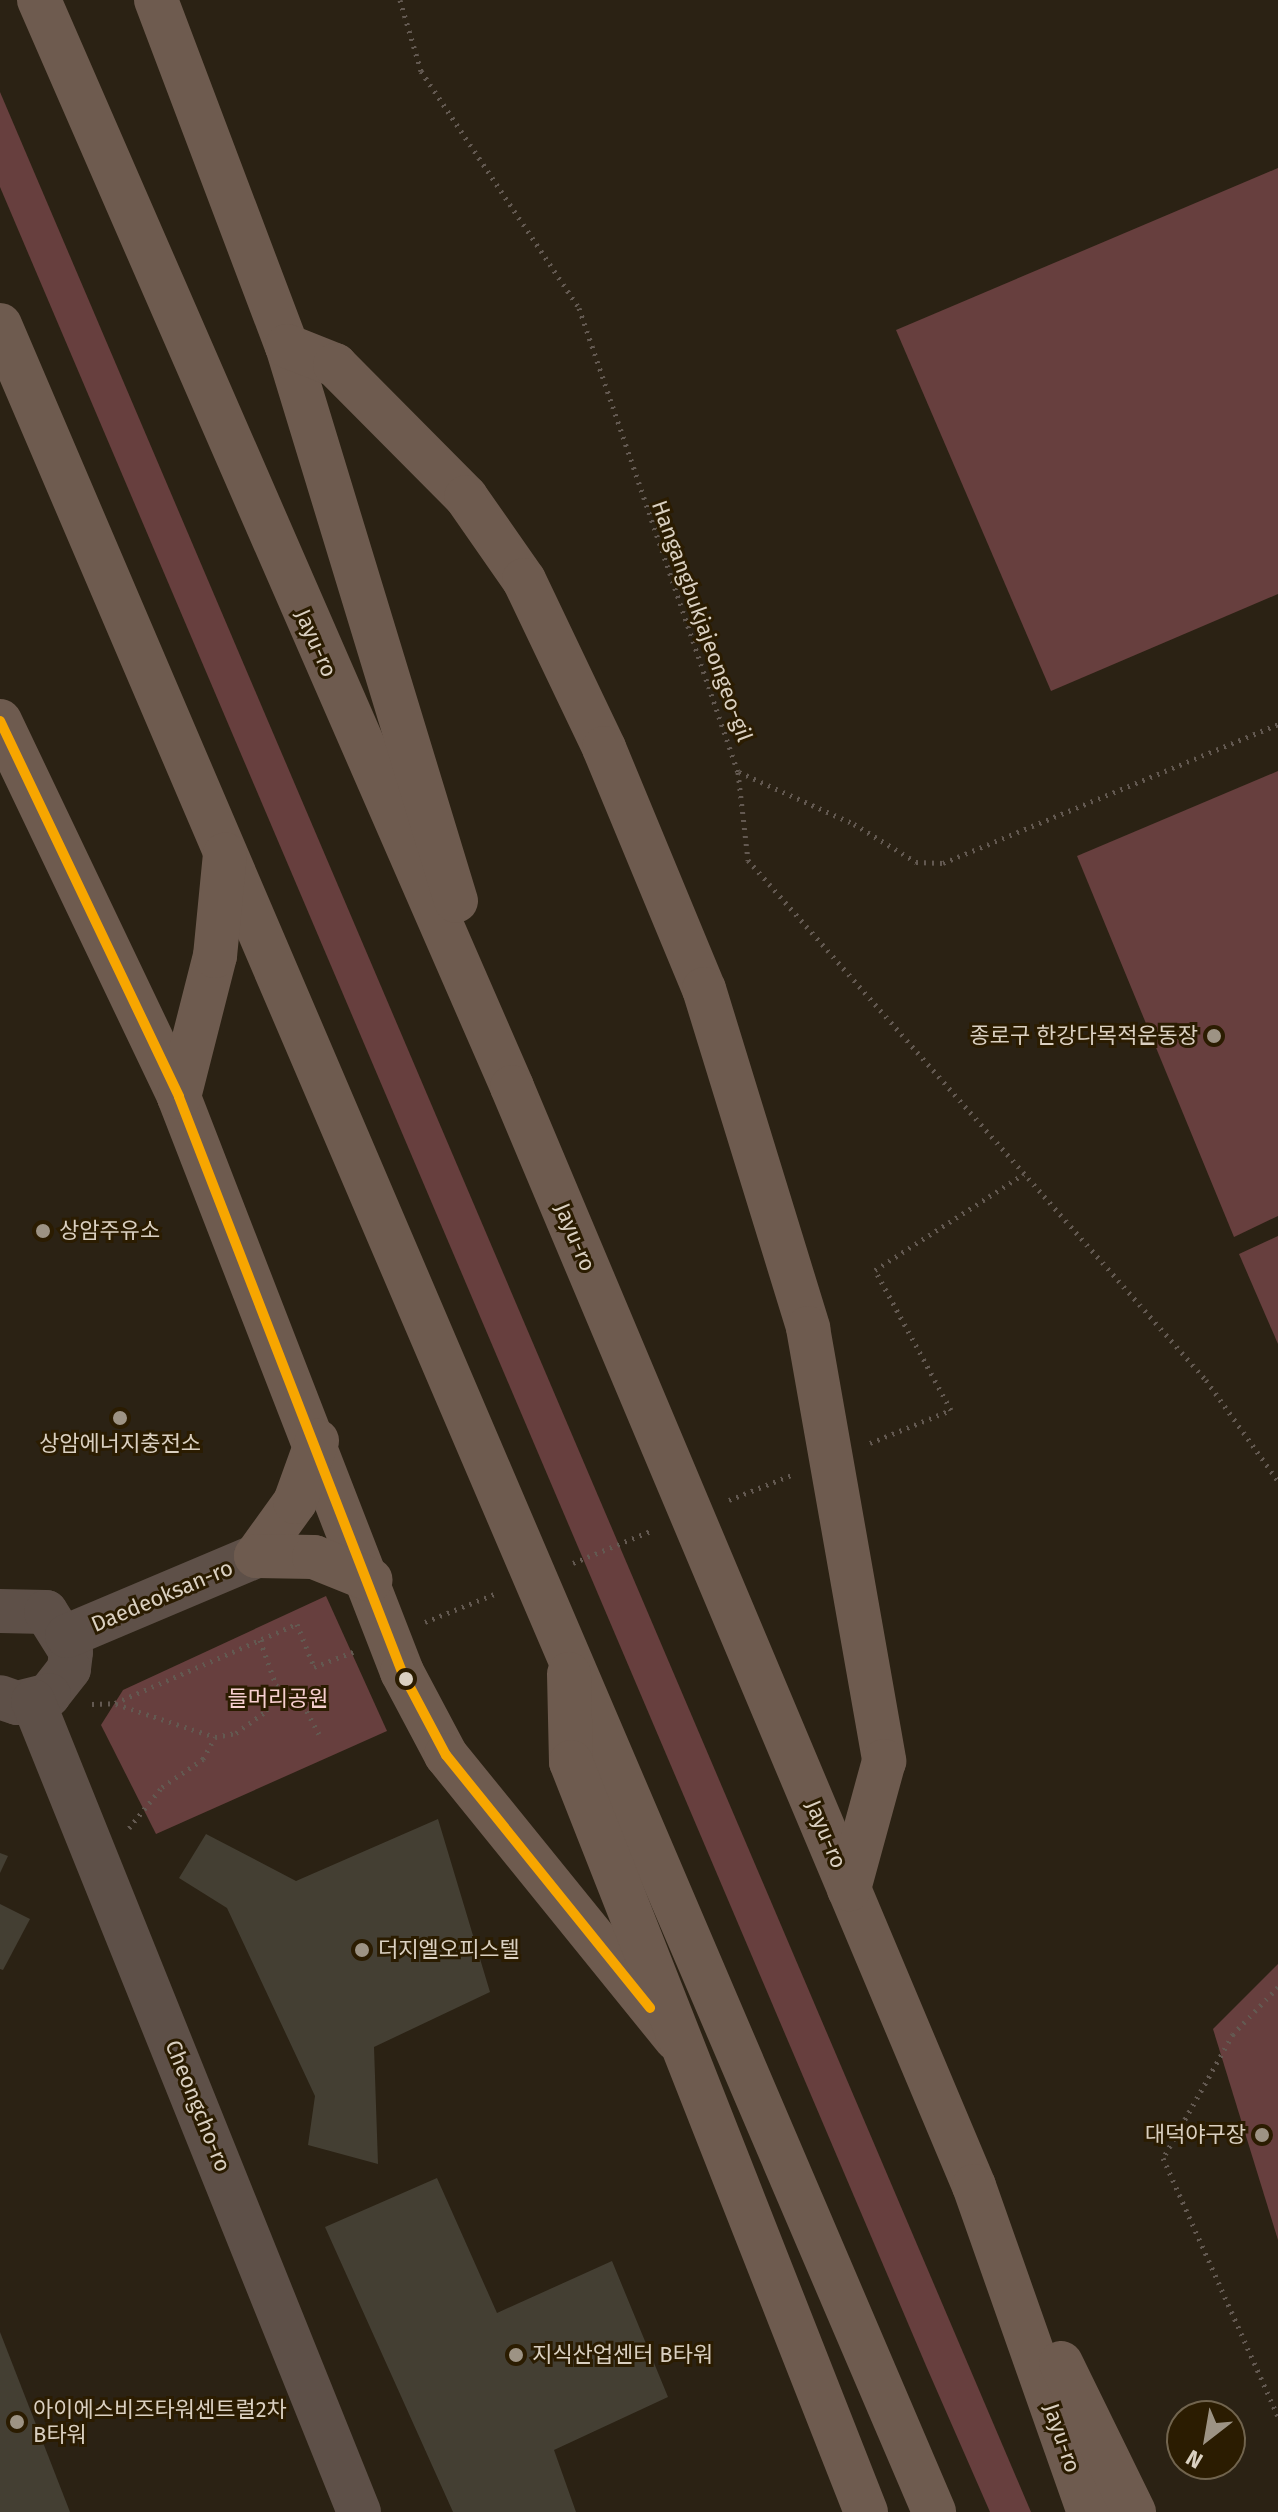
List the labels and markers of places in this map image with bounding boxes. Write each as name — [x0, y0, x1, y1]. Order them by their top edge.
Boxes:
place label: 종로구 한강다목적운동장 — [970, 1023, 1198, 1049]
marker: 종로구 한강다목적운동장 — [1205, 1027, 1223, 1045]
place label: 상암주유소 — [59, 1218, 160, 1244]
marker: 상암주유소 — [34, 1222, 52, 1240]
marker: 상암에너지충전소 — [111, 1409, 129, 1427]
place label: 상암에너지충전소 — [39, 1431, 201, 1457]
unlabelled marker — [398, 1671, 414, 1687]
place label: 더지엘오피스텔 — [378, 1937, 520, 1963]
marker: 더지엘오피스텔 — [353, 1941, 371, 1959]
place label: 대덕야구장 — [1145, 2122, 1246, 2148]
marker: 대덕야구장 — [1253, 2126, 1271, 2144]
place label: 지식산업센터 B타워 — [532, 2342, 713, 2368]
marker: 지식산업센터 B타워 — [507, 2346, 525, 2364]
place label: 아이에스비즈타워센트럴2차 B타워 — [33, 2396, 287, 2448]
marker: 아이에스비즈타워센트럴2차 B타워 — [8, 2413, 26, 2431]

